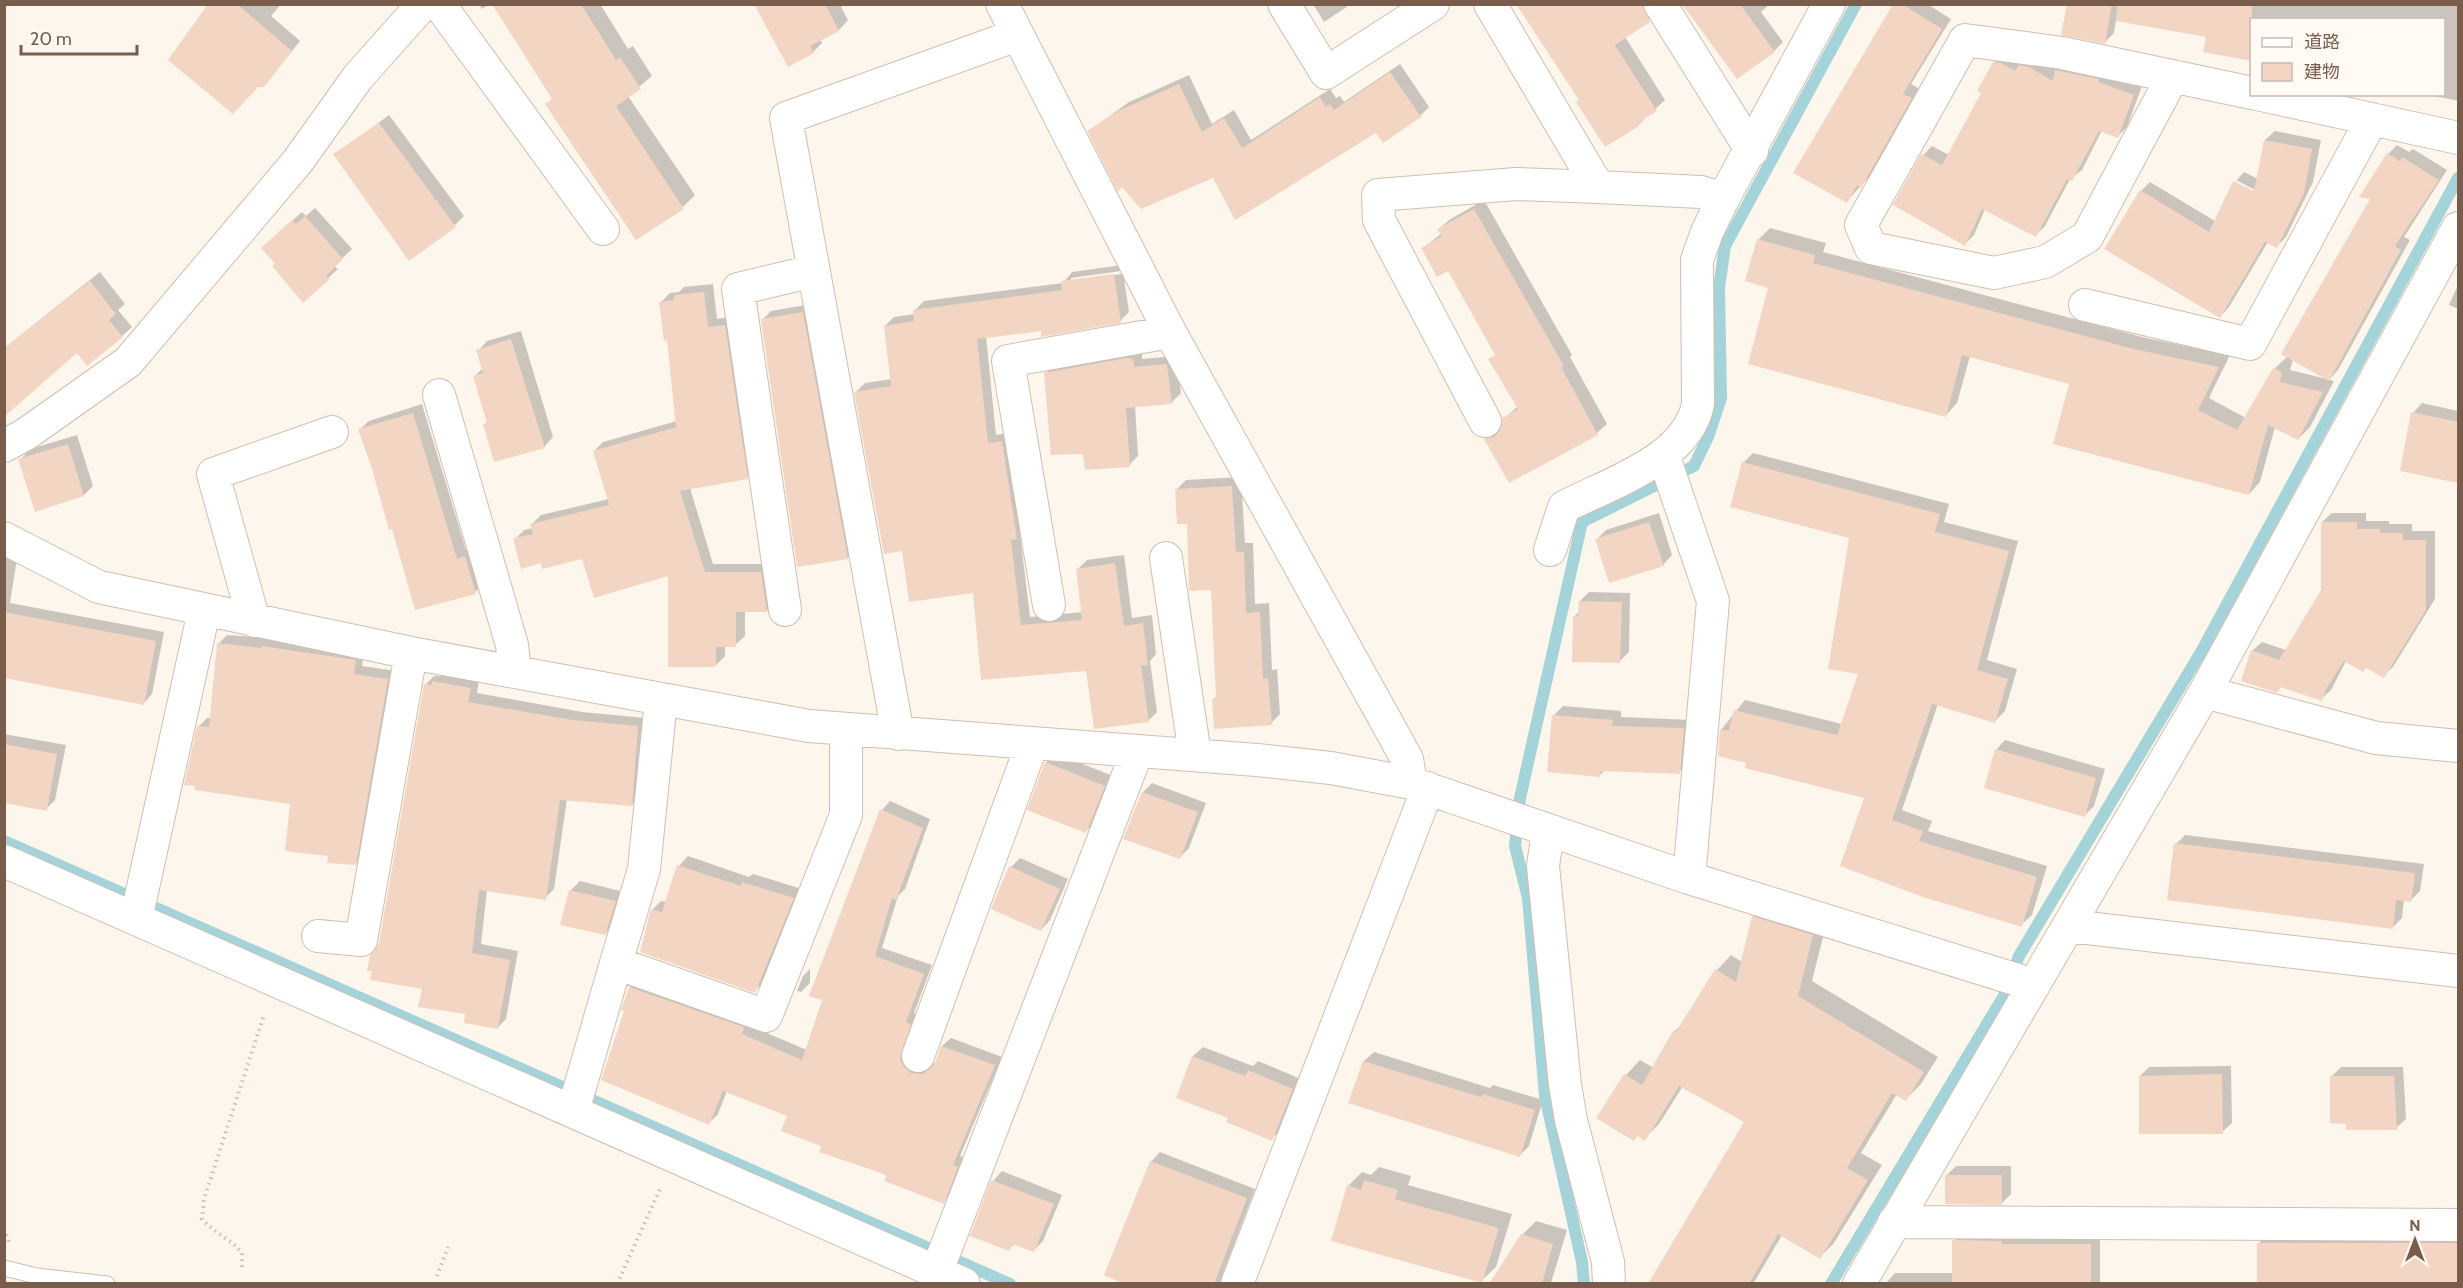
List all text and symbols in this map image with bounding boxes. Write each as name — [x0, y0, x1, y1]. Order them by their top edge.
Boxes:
scale bar — [21, 18, 136, 56]
legend — [2250, 18, 2445, 96]
text: 20 m — [30, 28, 72, 50]
text: 道路 — [2304, 31, 2340, 53]
text: 建物 — [2304, 61, 2340, 83]
north arrow — [2385, 1210, 2445, 1270]
text: N — [2409, 1216, 2421, 1235]

